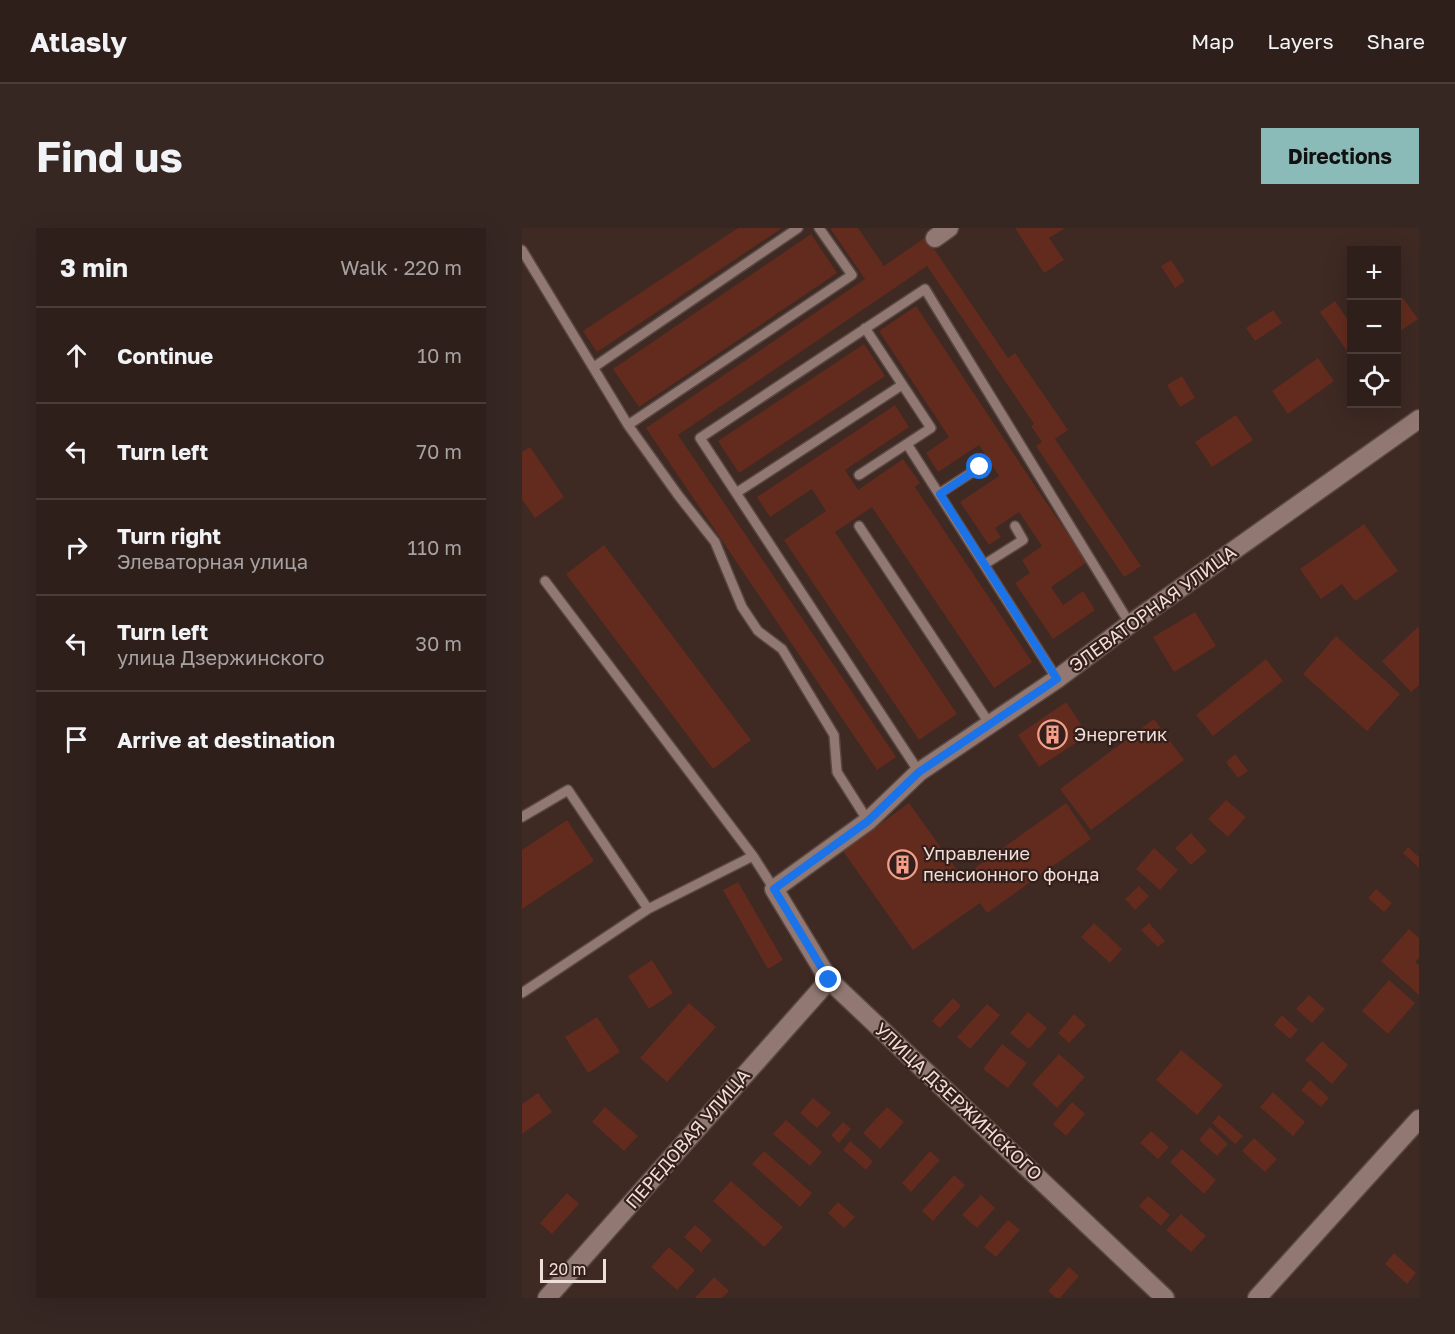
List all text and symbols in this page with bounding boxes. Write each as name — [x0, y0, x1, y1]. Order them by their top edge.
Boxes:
text: Atlasly — [30, 25, 127, 58]
text: Map — [1191, 28, 1234, 54]
text: Layers — [1267, 28, 1334, 54]
text: Share — [1367, 28, 1425, 54]
button: Directions — [1261, 128, 1419, 184]
text: Find us — [36, 131, 183, 181]
map controls — [1347, 246, 1401, 408]
button: + — [1347, 246, 1401, 300]
text: 3 min — [60, 252, 128, 283]
text: Walk · 220 m — [340, 255, 462, 279]
button: − — [1347, 300, 1401, 354]
icon: ahead — [60, 339, 93, 372]
text: Continue — [117, 342, 213, 369]
text: 10 m — [417, 343, 462, 367]
button: locate — [1347, 354, 1401, 408]
icon: left — [60, 435, 93, 468]
text: Turn left — [117, 438, 208, 465]
text: 70 m — [416, 439, 462, 463]
route start — [966, 453, 992, 479]
text: Turn right — [117, 522, 221, 549]
icon: right — [60, 531, 93, 564]
text: 110 m — [408, 535, 462, 559]
street label: ЭЛЕВАТОРНАЯ УЛИЦА — [1065, 540, 1240, 676]
text: Элеваторная улица — [117, 549, 308, 573]
text: Turn left — [117, 618, 208, 645]
icon: left — [60, 627, 93, 660]
text: 30 m — [415, 631, 462, 655]
text: улица Дзержинского — [117, 645, 324, 669]
building icon: Энергетик — [1037, 719, 1069, 751]
icon: arrive — [60, 723, 93, 756]
place label: Энергетик — [1074, 723, 1167, 745]
text: Arrive at destination — [117, 726, 335, 753]
place label: Управление пенсионного фонда — [923, 842, 1099, 885]
building icon: Управление пенсионного фонда — [886, 848, 918, 880]
route end — [815, 966, 841, 992]
street label: УЛИЦА ДЗЕРЖИНСКОГО — [870, 1018, 1047, 1185]
street label: ПЕРЕДОВАЯ УЛИЦА — [621, 1064, 754, 1213]
scale bar — [540, 1256, 606, 1284]
text: 20 m — [549, 1259, 586, 1279]

